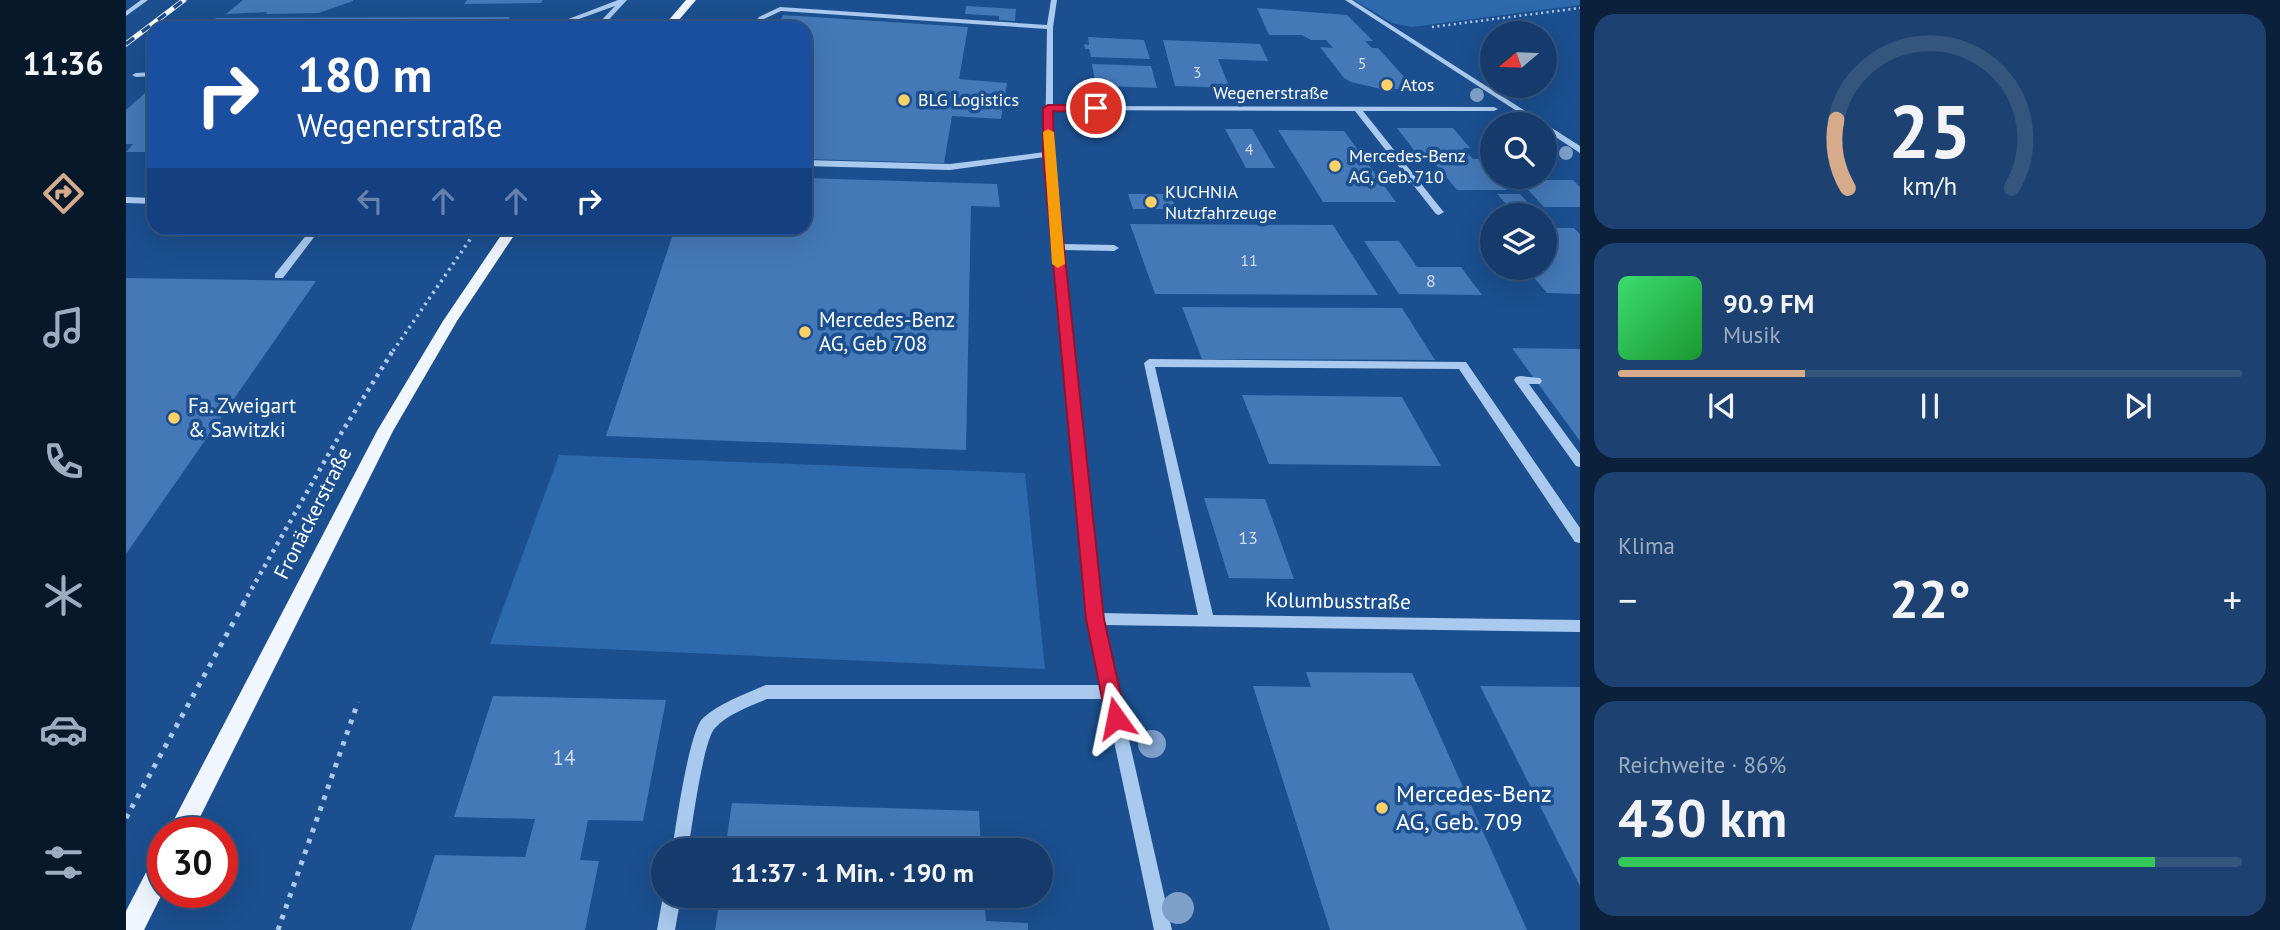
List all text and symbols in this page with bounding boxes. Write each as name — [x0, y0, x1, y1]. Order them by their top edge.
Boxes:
north arrow — [1480, 21, 1558, 98]
map controls — [1480, 21, 1557, 280]
text: 11:36 — [22, 42, 104, 84]
text: 180 m — [297, 42, 432, 106]
icon: right — [182, 49, 273, 140]
house number: 5 — [1358, 53, 1366, 73]
house number: 3 — [1193, 62, 1201, 82]
place label: Atos — [1401, 73, 1434, 96]
marker: Atos — [1379, 77, 1395, 93]
pin — [1066, 78, 1126, 138]
street label: Wegenerstraße — [1213, 81, 1329, 104]
text: 25 — [1889, 84, 1971, 178]
place label: BLG Logistics — [918, 88, 1019, 111]
icon: arrive — [1077, 89, 1115, 127]
marker: BLG Logistics — [896, 92, 912, 108]
text: Wegenerstraße — [297, 104, 502, 146]
button: search — [1480, 112, 1557, 189]
house number: 4 — [1245, 139, 1254, 159]
place label: Mercedes-Benz AG, Geb. 710 — [1349, 144, 1466, 188]
marker: Mercedes-Benz AG, Geb. 710 — [1327, 158, 1343, 174]
icon: directions — [39, 169, 88, 218]
text: km/h — [1903, 169, 1957, 201]
place label: KUCHNIA Nutzfahrzeuge — [1165, 180, 1277, 224]
icon: left — [351, 182, 389, 220]
icon: ahead — [424, 182, 462, 220]
icon: ahead — [497, 182, 535, 220]
icon: right — [570, 182, 608, 220]
marker: KUCHNIA Nutzfahrzeuge — [1143, 194, 1159, 210]
button: layers — [1480, 203, 1557, 280]
house number: 11 — [1240, 250, 1258, 270]
house number: 8 — [1426, 269, 1436, 292]
text: 90.9 FM — [1723, 287, 1814, 320]
icon: music — [39, 303, 88, 352]
place label: Mercedes-Benz AG, Geb 708 — [819, 306, 955, 357]
text: Musik — [1723, 320, 1780, 349]
marker: Mercedes-Benz AG, Geb 708 — [797, 324, 813, 340]
icon: previous — [1703, 387, 1741, 425]
icon: pause — [1911, 387, 1949, 425]
icon: next — [2119, 387, 2157, 425]
place label: Fa. Zweigart & Sawitzki — [188, 392, 296, 443]
marker: Fa. Zweigart & Sawitzki — [166, 410, 182, 426]
icon: phone — [39, 437, 88, 486]
street label: Fronäckerstraße — [268, 442, 357, 583]
house number: 13 — [1238, 526, 1258, 549]
text: Klima — [1618, 531, 1675, 560]
text: 22° — [1889, 565, 1971, 632]
icon: climate — [39, 571, 88, 620]
text: − — [1618, 575, 1637, 624]
text: + — [2223, 575, 2242, 624]
street label: Kolumbusstraße — [1265, 586, 1411, 615]
position arrow — [1079, 681, 1153, 755]
icon: car — [39, 705, 88, 754]
house number: 14 — [553, 744, 575, 771]
text: Reichweite · 86% — [1618, 750, 1786, 779]
place label: Mercedes-Benz AG, Geb. 709 — [1396, 778, 1552, 837]
text: 430 km — [1618, 784, 1787, 851]
marker: Mercedes-Benz AG, Geb. 709 — [1374, 800, 1390, 816]
speed limit sign: 30 — [147, 817, 238, 908]
icon: filters — [39, 838, 88, 887]
text: 11:37 · 1 Min. · 190 m — [730, 856, 974, 889]

